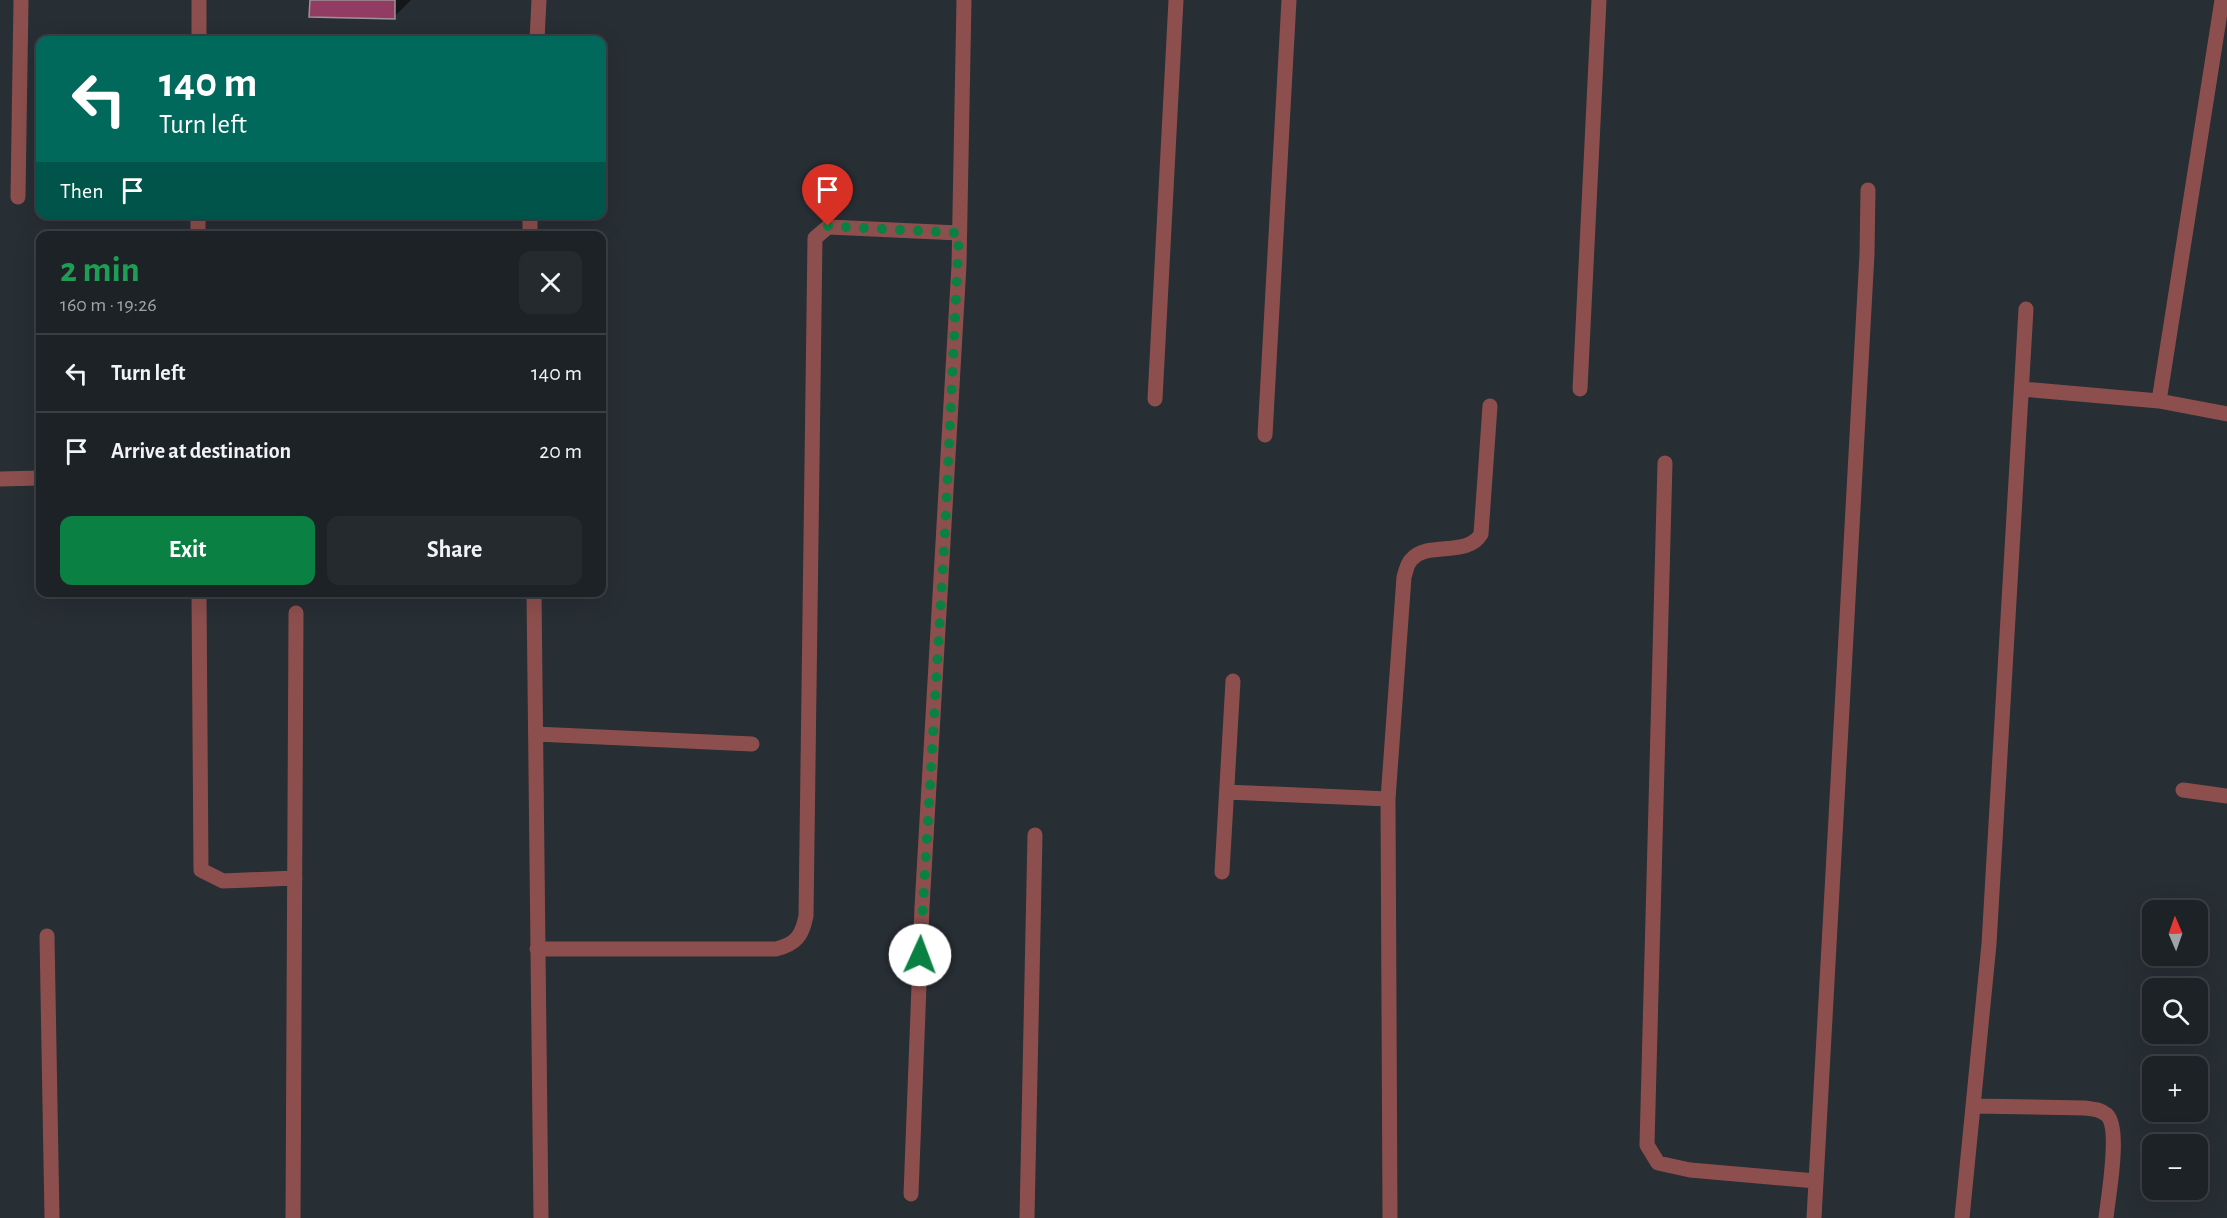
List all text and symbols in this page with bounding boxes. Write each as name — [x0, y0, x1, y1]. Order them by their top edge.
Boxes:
icon: left — [60, 60, 138, 138]
text: 140 m — [159, 62, 257, 104]
text: Turn left — [159, 111, 247, 138]
pin — [802, 164, 853, 226]
icon: arrive — [811, 173, 844, 206]
icon: arrive — [116, 174, 149, 207]
text: Then — [60, 180, 104, 202]
button: close — [519, 251, 582, 314]
text: 2 min — [60, 252, 140, 288]
text: 160 m · 19:26 — [60, 295, 157, 315]
icon: left — [60, 357, 93, 390]
text: Turn left — [111, 362, 185, 384]
text: 140 m — [531, 362, 582, 384]
icon: arrive — [60, 435, 93, 468]
text: Arrive at destination — [111, 440, 291, 462]
text: 20 m — [539, 440, 582, 462]
button: Exit — [60, 516, 315, 585]
button: Share — [327, 516, 582, 585]
north arrow — [2142, 900, 2208, 966]
map controls — [2142, 900, 2208, 1200]
position arrow — [888, 923, 952, 987]
button: search — [2142, 978, 2208, 1044]
button: + — [2142, 1056, 2208, 1122]
button: − — [2142, 1134, 2208, 1200]

